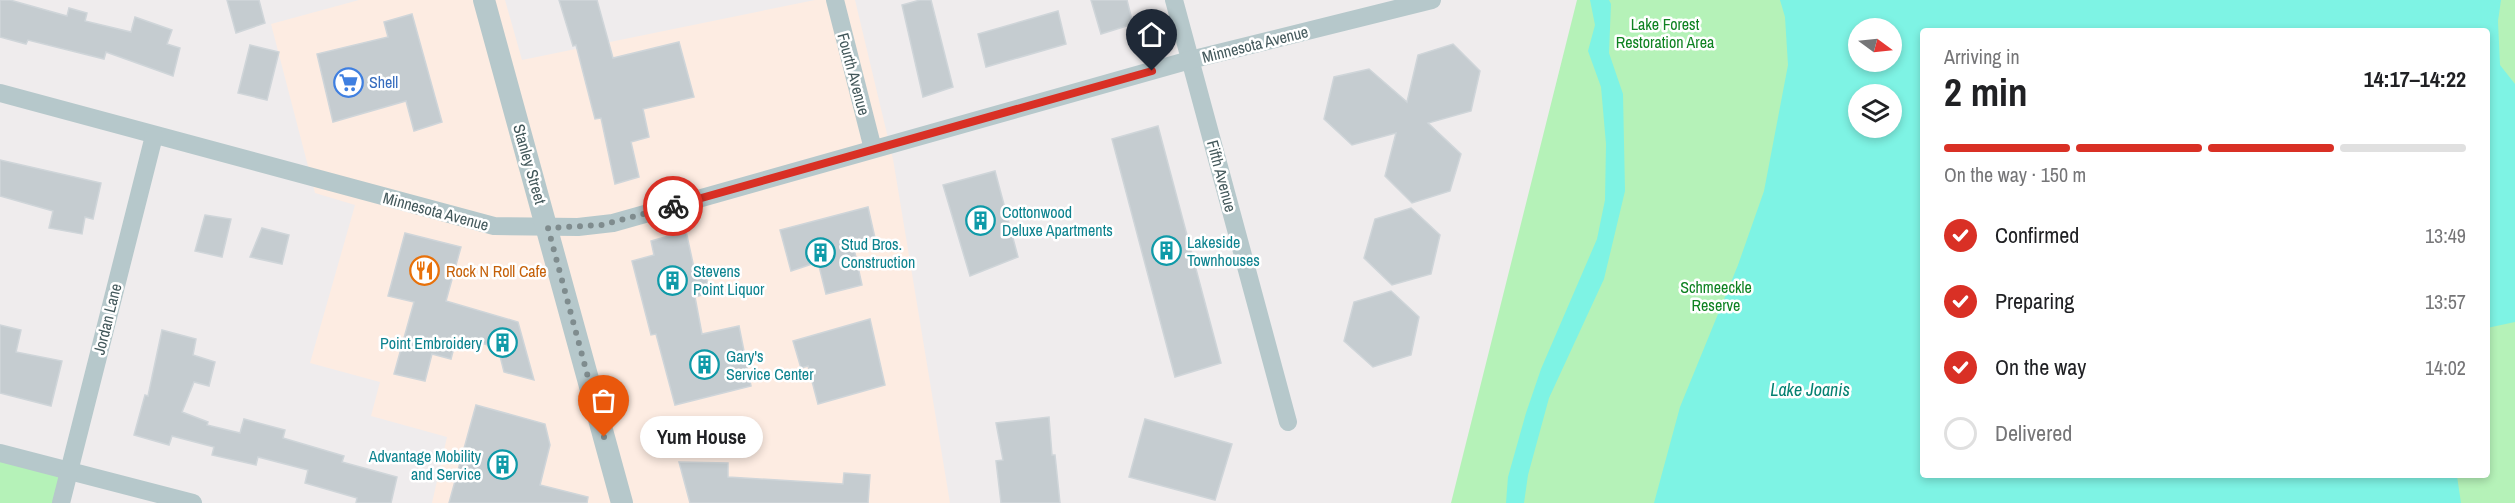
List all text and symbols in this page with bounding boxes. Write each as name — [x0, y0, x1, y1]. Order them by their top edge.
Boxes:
pin — [1126, 9, 1177, 71]
park label: Lake Forest Restoration Area — [1616, 13, 1715, 53]
icon: home — [1135, 18, 1168, 51]
north arrow — [1848, 18, 1902, 72]
map controls — [1848, 18, 1902, 138]
street label: Minnesota Avenue — [1200, 20, 1310, 68]
street label: Fourth Avenue — [832, 30, 876, 118]
text: Arriving in — [1944, 43, 2020, 70]
text: 14:17–14:22 — [2364, 64, 2466, 94]
supermarket icon: Shell — [332, 66, 364, 98]
text: 2 min — [1944, 66, 2028, 118]
place label: Shell — [369, 71, 398, 93]
button: layers — [1848, 84, 1902, 138]
street label: Stanley Street — [508, 121, 552, 207]
street label: Fifth Avenue — [1202, 138, 1242, 214]
text: On the way · 150 m — [1944, 161, 2086, 188]
courier — [643, 176, 703, 236]
street label: Minnesota Avenue — [381, 186, 491, 236]
icon: bike — [657, 190, 690, 223]
place label: Cottonwood Deluxe Apartments — [1002, 201, 1113, 241]
building icon: Cottonwood Deluxe Apartments — [965, 205, 997, 237]
icon: check — [1944, 219, 1977, 252]
text: Confirmed — [1995, 220, 2079, 250]
text: 13:49 — [2425, 222, 2466, 249]
place label: Lakeside Townhouses — [1187, 231, 1260, 271]
place label: Stud Bros. Construction — [841, 233, 915, 273]
building icon: Lakeside Townhouses — [1150, 235, 1182, 267]
building icon: Stud Bros. Construction — [804, 237, 836, 269]
restaurant icon: Rock N Roll Cafe — [409, 255, 441, 287]
place label: Rock N Roll Cafe — [446, 260, 547, 282]
place label: Stevens Point Liquor — [693, 260, 765, 300]
building icon: Stevens Point Liquor — [656, 264, 688, 296]
park label: Schmeeckle Reserve — [1680, 276, 1752, 316]
street label: Jordan Lane — [88, 281, 126, 357]
icon: check — [1944, 285, 1977, 318]
text: Preparing — [1995, 286, 2074, 316]
text: 13:57 — [2425, 288, 2466, 315]
building icon: Point Embroidery — [487, 327, 519, 359]
place label: Point Embroidery — [380, 332, 482, 354]
place label: Gary's Service Center — [726, 345, 814, 385]
building icon: Gary's Service Center — [689, 349, 721, 381]
icon: check — [1944, 351, 1977, 384]
text: On the way — [1995, 352, 2086, 382]
text: 14:02 — [2425, 354, 2466, 381]
pin — [578, 375, 629, 437]
water label: Lake Joanis — [1770, 377, 1850, 402]
icon: bag — [587, 384, 620, 417]
callout: Yum House — [640, 416, 763, 458]
text: Delivered — [1995, 418, 2072, 448]
text: Yum House — [657, 423, 746, 450]
place label: Advantage Mobility and Service — [368, 445, 481, 485]
building icon: Advantage Mobility and Service — [486, 449, 518, 481]

